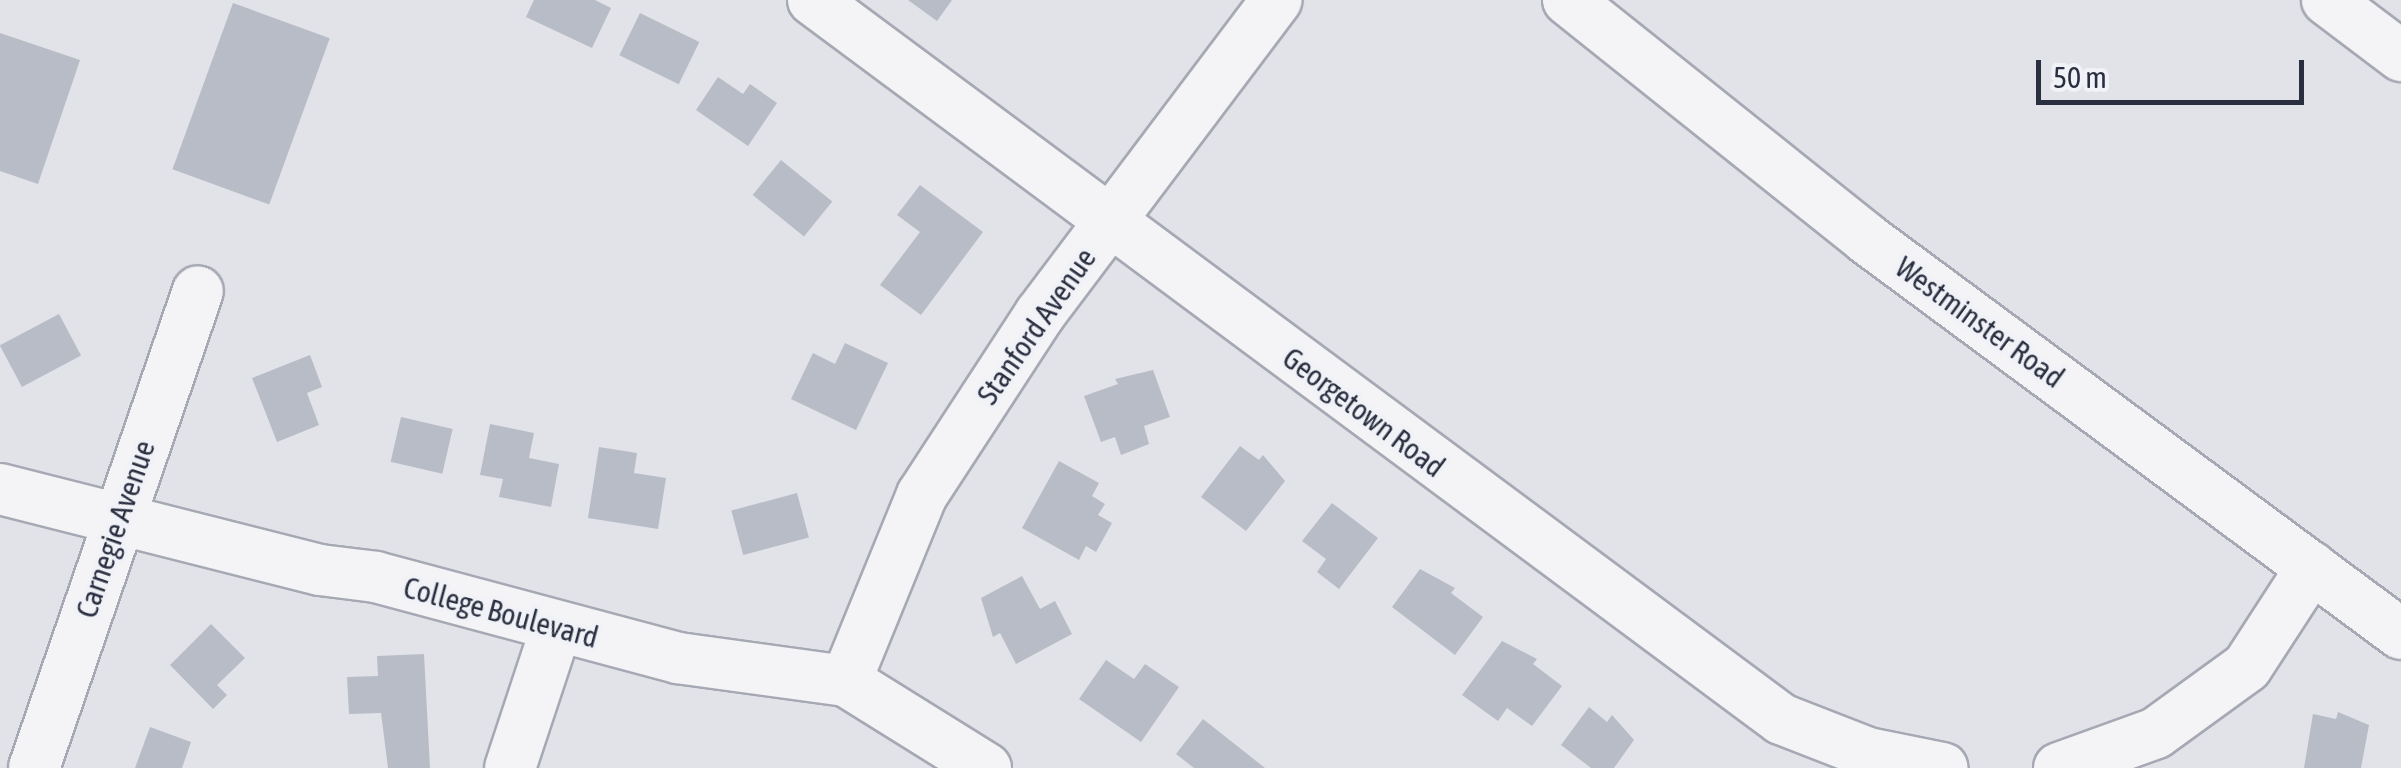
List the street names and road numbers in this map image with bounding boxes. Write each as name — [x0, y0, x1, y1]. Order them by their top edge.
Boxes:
street label: Stanford Avenue — [969, 241, 1103, 411]
street label: Westminster Road — [1889, 249, 2071, 395]
street label: Georgetown Road — [1276, 339, 1452, 485]
street label: Carnegie Avenue — [68, 436, 162, 622]
street label: College Boulevard — [400, 569, 602, 655]

